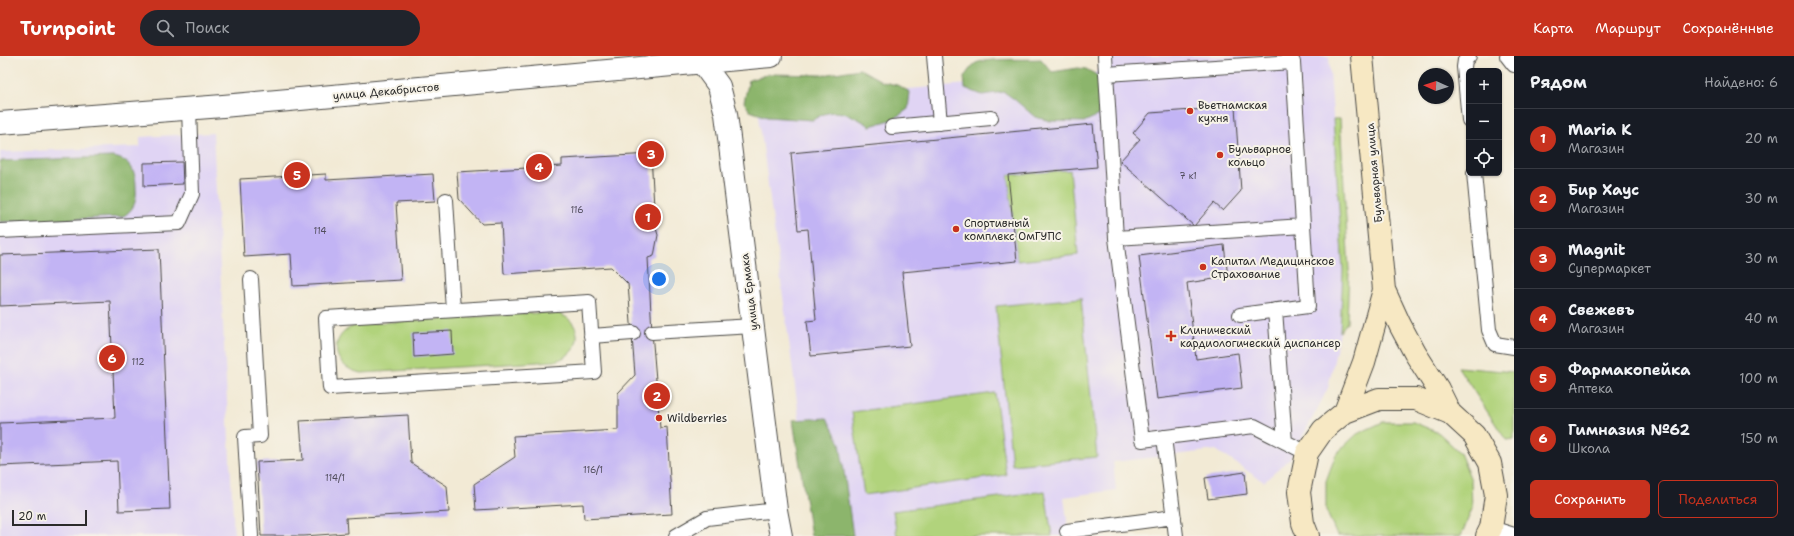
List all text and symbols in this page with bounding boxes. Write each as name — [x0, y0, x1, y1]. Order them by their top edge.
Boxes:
search box — [140, 10, 420, 46]
text: Turnpoint — [20, 16, 116, 41]
icon: search — [154, 17, 176, 39]
text: Поиск — [186, 18, 229, 38]
text: Карта — [1533, 19, 1573, 37]
text: Маршрут — [1595, 19, 1661, 37]
text: Сохранённые — [1683, 19, 1774, 37]
north arrow — [1418, 68, 1454, 104]
map controls — [1466, 68, 1502, 176]
button: + — [1466, 68, 1502, 104]
text: Рядом — [1530, 71, 1587, 93]
text: Найдено: 6 — [1704, 74, 1778, 91]
street label: улица Декабристов — [332, 79, 440, 104]
place label: Вьетнамская кухня — [1198, 98, 1267, 126]
button: − — [1466, 104, 1502, 140]
marker: Вьетнамская кухня — [1185, 106, 1195, 116]
text: Maria K — [1568, 120, 1632, 140]
street label: Бульварная улица — [1363, 122, 1386, 224]
text: 1 — [1540, 130, 1546, 147]
text: 20 m — [1745, 130, 1778, 147]
pin: 3 — [638, 139, 664, 169]
button: locate — [1466, 140, 1502, 176]
text: Магазин — [1568, 140, 1624, 157]
place label: Бульварное кольцо — [1228, 142, 1291, 170]
marker: Бульварное кольцо — [1215, 150, 1225, 160]
pin: 4 — [526, 152, 552, 182]
pin: 5 — [284, 160, 310, 190]
house number: 7 к1 — [1179, 170, 1197, 182]
text: Бир Хаус — [1568, 180, 1639, 200]
text: 2 — [1538, 190, 1548, 207]
text: 30 m — [1744, 190, 1778, 207]
text: Магазин — [1568, 200, 1624, 217]
pin: 1 — [635, 202, 661, 232]
house number: 116 — [570, 204, 584, 216]
place label: Спортивный комплекс ОмГУПС — [964, 216, 1062, 244]
marker: Спортивный комплекс ОмГУПС — [951, 224, 961, 234]
house number: 114 — [313, 225, 327, 237]
text: Magnit — [1568, 240, 1625, 260]
text: 3 — [1538, 250, 1548, 267]
text: 30 m — [1744, 250, 1778, 267]
street label: улица Ермака — [737, 252, 762, 331]
place label: Капитал Медицинское Страхование — [1211, 254, 1334, 282]
text: Супермаркет — [1568, 260, 1651, 277]
marker: Капитал Медицинское Страхование — [1198, 262, 1208, 272]
your location — [649, 269, 669, 289]
text: Свежевъ — [1568, 300, 1634, 320]
text: 4 — [1538, 310, 1548, 327]
text: 40 m — [1744, 310, 1778, 327]
text: Магазин — [1568, 320, 1624, 337]
place label: Клинический кардиологический диспансер — [1180, 323, 1341, 351]
marker: Клинический кардиологический диспансер — [1165, 330, 1177, 342]
pin: 6 — [99, 343, 125, 373]
house number: 112 — [131, 356, 145, 368]
text: Фармакопейка — [1568, 360, 1691, 380]
text: 5 — [1539, 370, 1547, 387]
text: 100 m — [1739, 370, 1778, 387]
text: Аптека — [1568, 380, 1613, 397]
pin: 2 — [644, 381, 670, 411]
place label: Wildberries — [667, 411, 727, 426]
marker: Wildberries — [654, 413, 664, 423]
text: Гимназия №62 — [1568, 420, 1690, 440]
text: 6 — [1538, 430, 1548, 447]
text: 150 m — [1740, 430, 1778, 447]
text: Школа — [1568, 440, 1610, 457]
house number: 116/1 — [583, 464, 603, 476]
house number: 114/1 — [325, 472, 345, 484]
button: Сохранить — [1530, 480, 1650, 518]
button: Поделиться — [1658, 480, 1778, 518]
scale bar — [12, 508, 87, 527]
text: 20 m — [18, 509, 46, 524]

